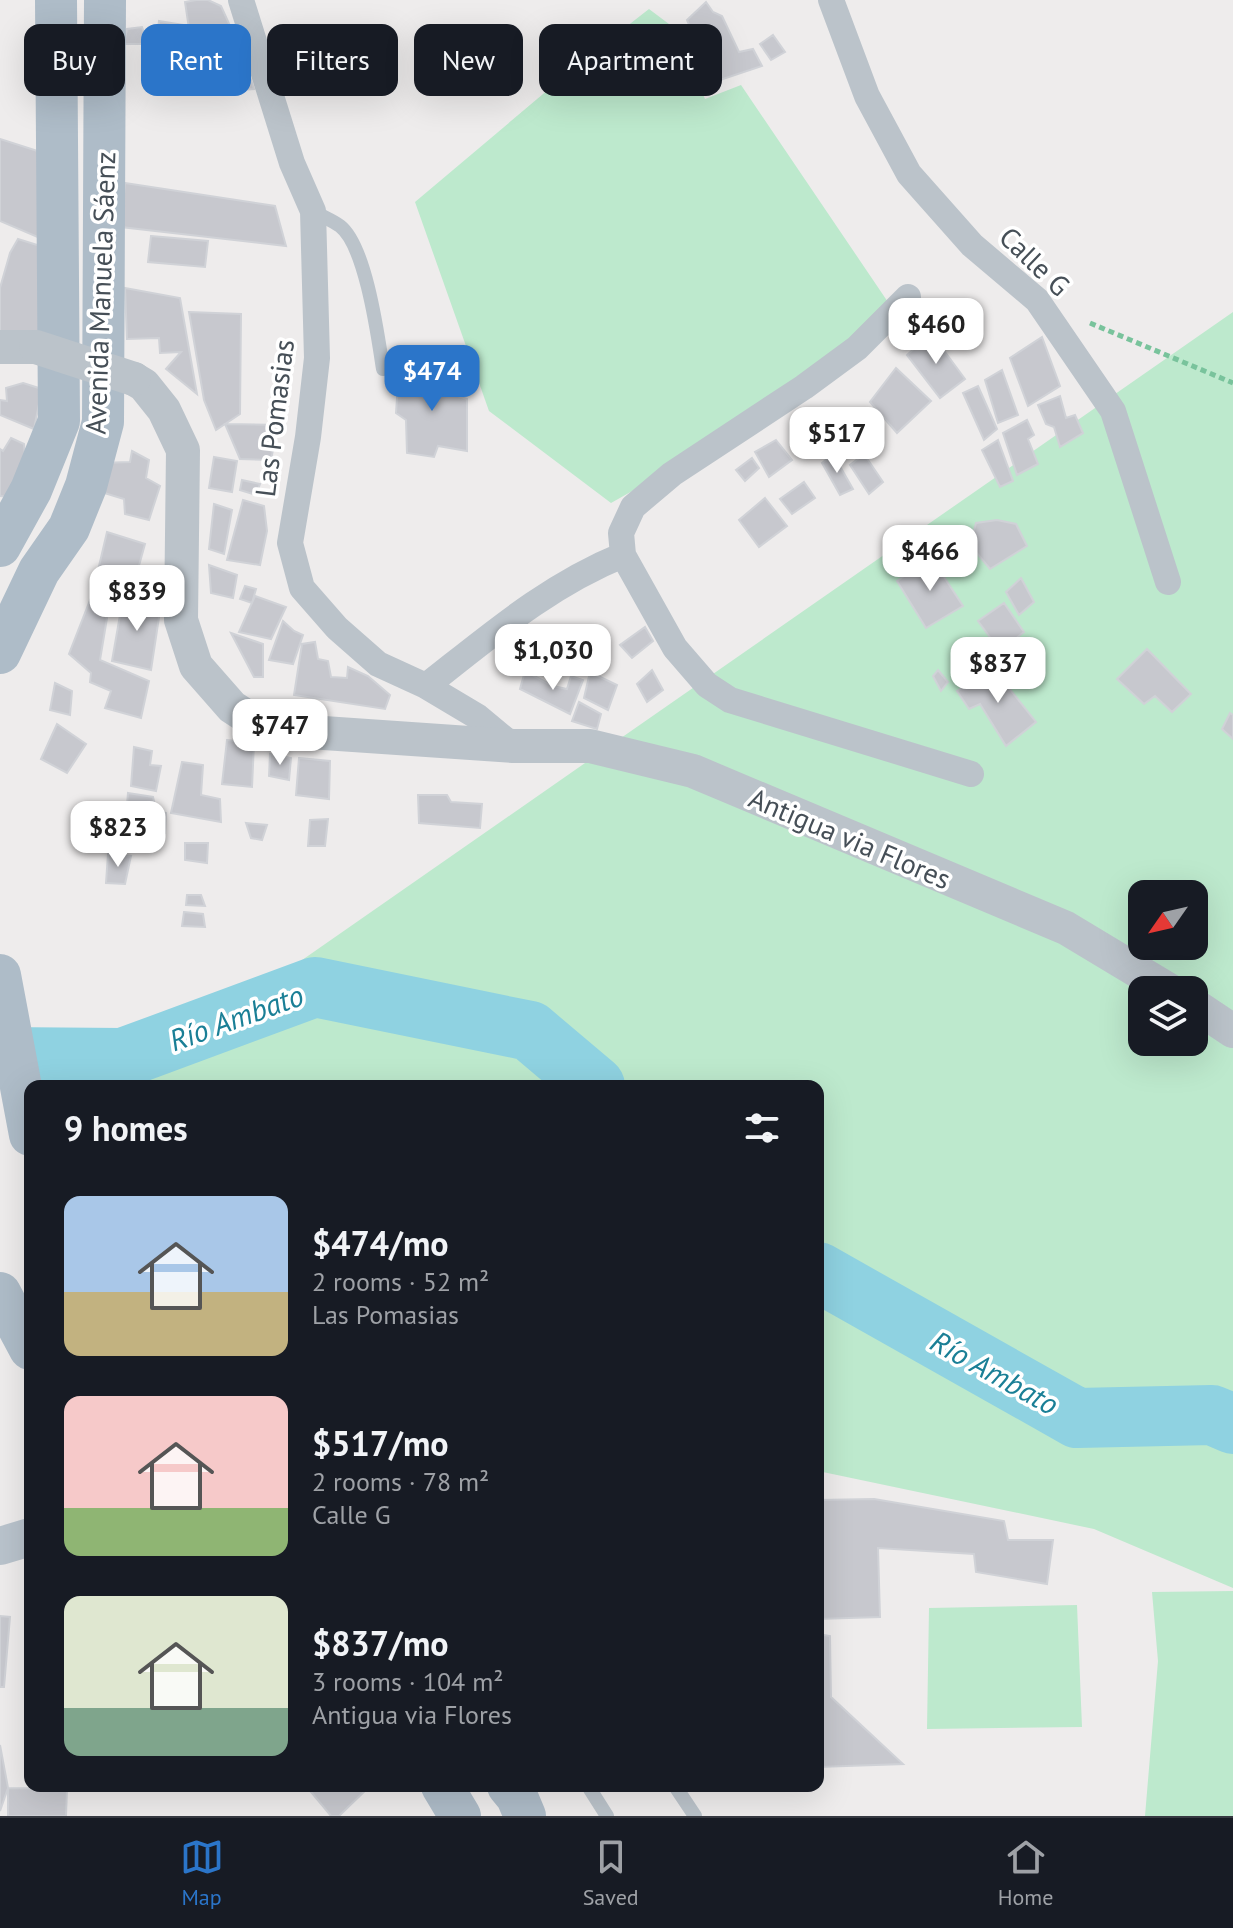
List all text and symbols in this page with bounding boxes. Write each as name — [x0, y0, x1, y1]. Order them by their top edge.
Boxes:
chip: Buy — [24, 24, 125, 96]
chip: Rent — [141, 24, 251, 96]
chip: Filters — [267, 24, 398, 96]
chip: New — [414, 24, 523, 96]
chip: Apartment — [539, 24, 722, 96]
street label: Avenida Manuela Sáenz — [77, 151, 123, 435]
street label: Calle G — [992, 218, 1078, 304]
pin: $460 — [889, 298, 983, 366]
text: $460 — [907, 307, 965, 340]
street label: Las Pomasias — [246, 337, 302, 499]
pin: $474 — [385, 345, 479, 413]
text: $474 — [403, 354, 461, 387]
pin: $517 — [790, 407, 884, 475]
text: $517 — [808, 416, 866, 449]
pin: $466 — [883, 525, 977, 593]
text: $466 — [901, 534, 959, 567]
pin: $839 — [90, 565, 184, 633]
text: $839 — [108, 574, 166, 607]
pin: $1,030 — [488, 624, 618, 692]
text: $1,030 — [513, 633, 593, 666]
pin: $837 — [951, 637, 1045, 705]
text: $837 — [969, 646, 1027, 679]
pin: $747 — [233, 699, 327, 767]
text: $747 — [251, 708, 309, 741]
street label: Antigua via Flores — [744, 779, 956, 897]
pin: $823 — [71, 801, 165, 869]
text: $823 — [89, 810, 147, 843]
north arrow — [1128, 880, 1208, 960]
map controls — [1128, 880, 1208, 1056]
water label: Río Ambato — [163, 975, 309, 1059]
button: layers — [1128, 976, 1208, 1056]
text: 9 homes — [64, 1106, 188, 1150]
icon: filters — [740, 1106, 784, 1150]
text: $474/mo — [312, 1221, 449, 1265]
icon: home — [128, 1228, 224, 1324]
text: 2 rooms · 52 m² — [312, 1265, 489, 1298]
text: Las Pomasias — [312, 1298, 459, 1331]
water label: Río Ambato — [924, 1321, 1066, 1423]
text: $517/mo — [312, 1421, 449, 1465]
icon: home — [128, 1428, 224, 1524]
text: 2 rooms · 78 m² — [312, 1465, 489, 1498]
text: Calle G — [312, 1498, 391, 1531]
text: $837/mo — [312, 1621, 449, 1665]
icon: home — [128, 1628, 224, 1724]
text: 3 rooms · 104 m² — [312, 1665, 504, 1698]
text: Antigua via Flores — [312, 1698, 512, 1731]
tab: Map — [180, 1835, 224, 1911]
tab: Saved — [583, 1835, 639, 1911]
tab: Home — [998, 1835, 1053, 1911]

